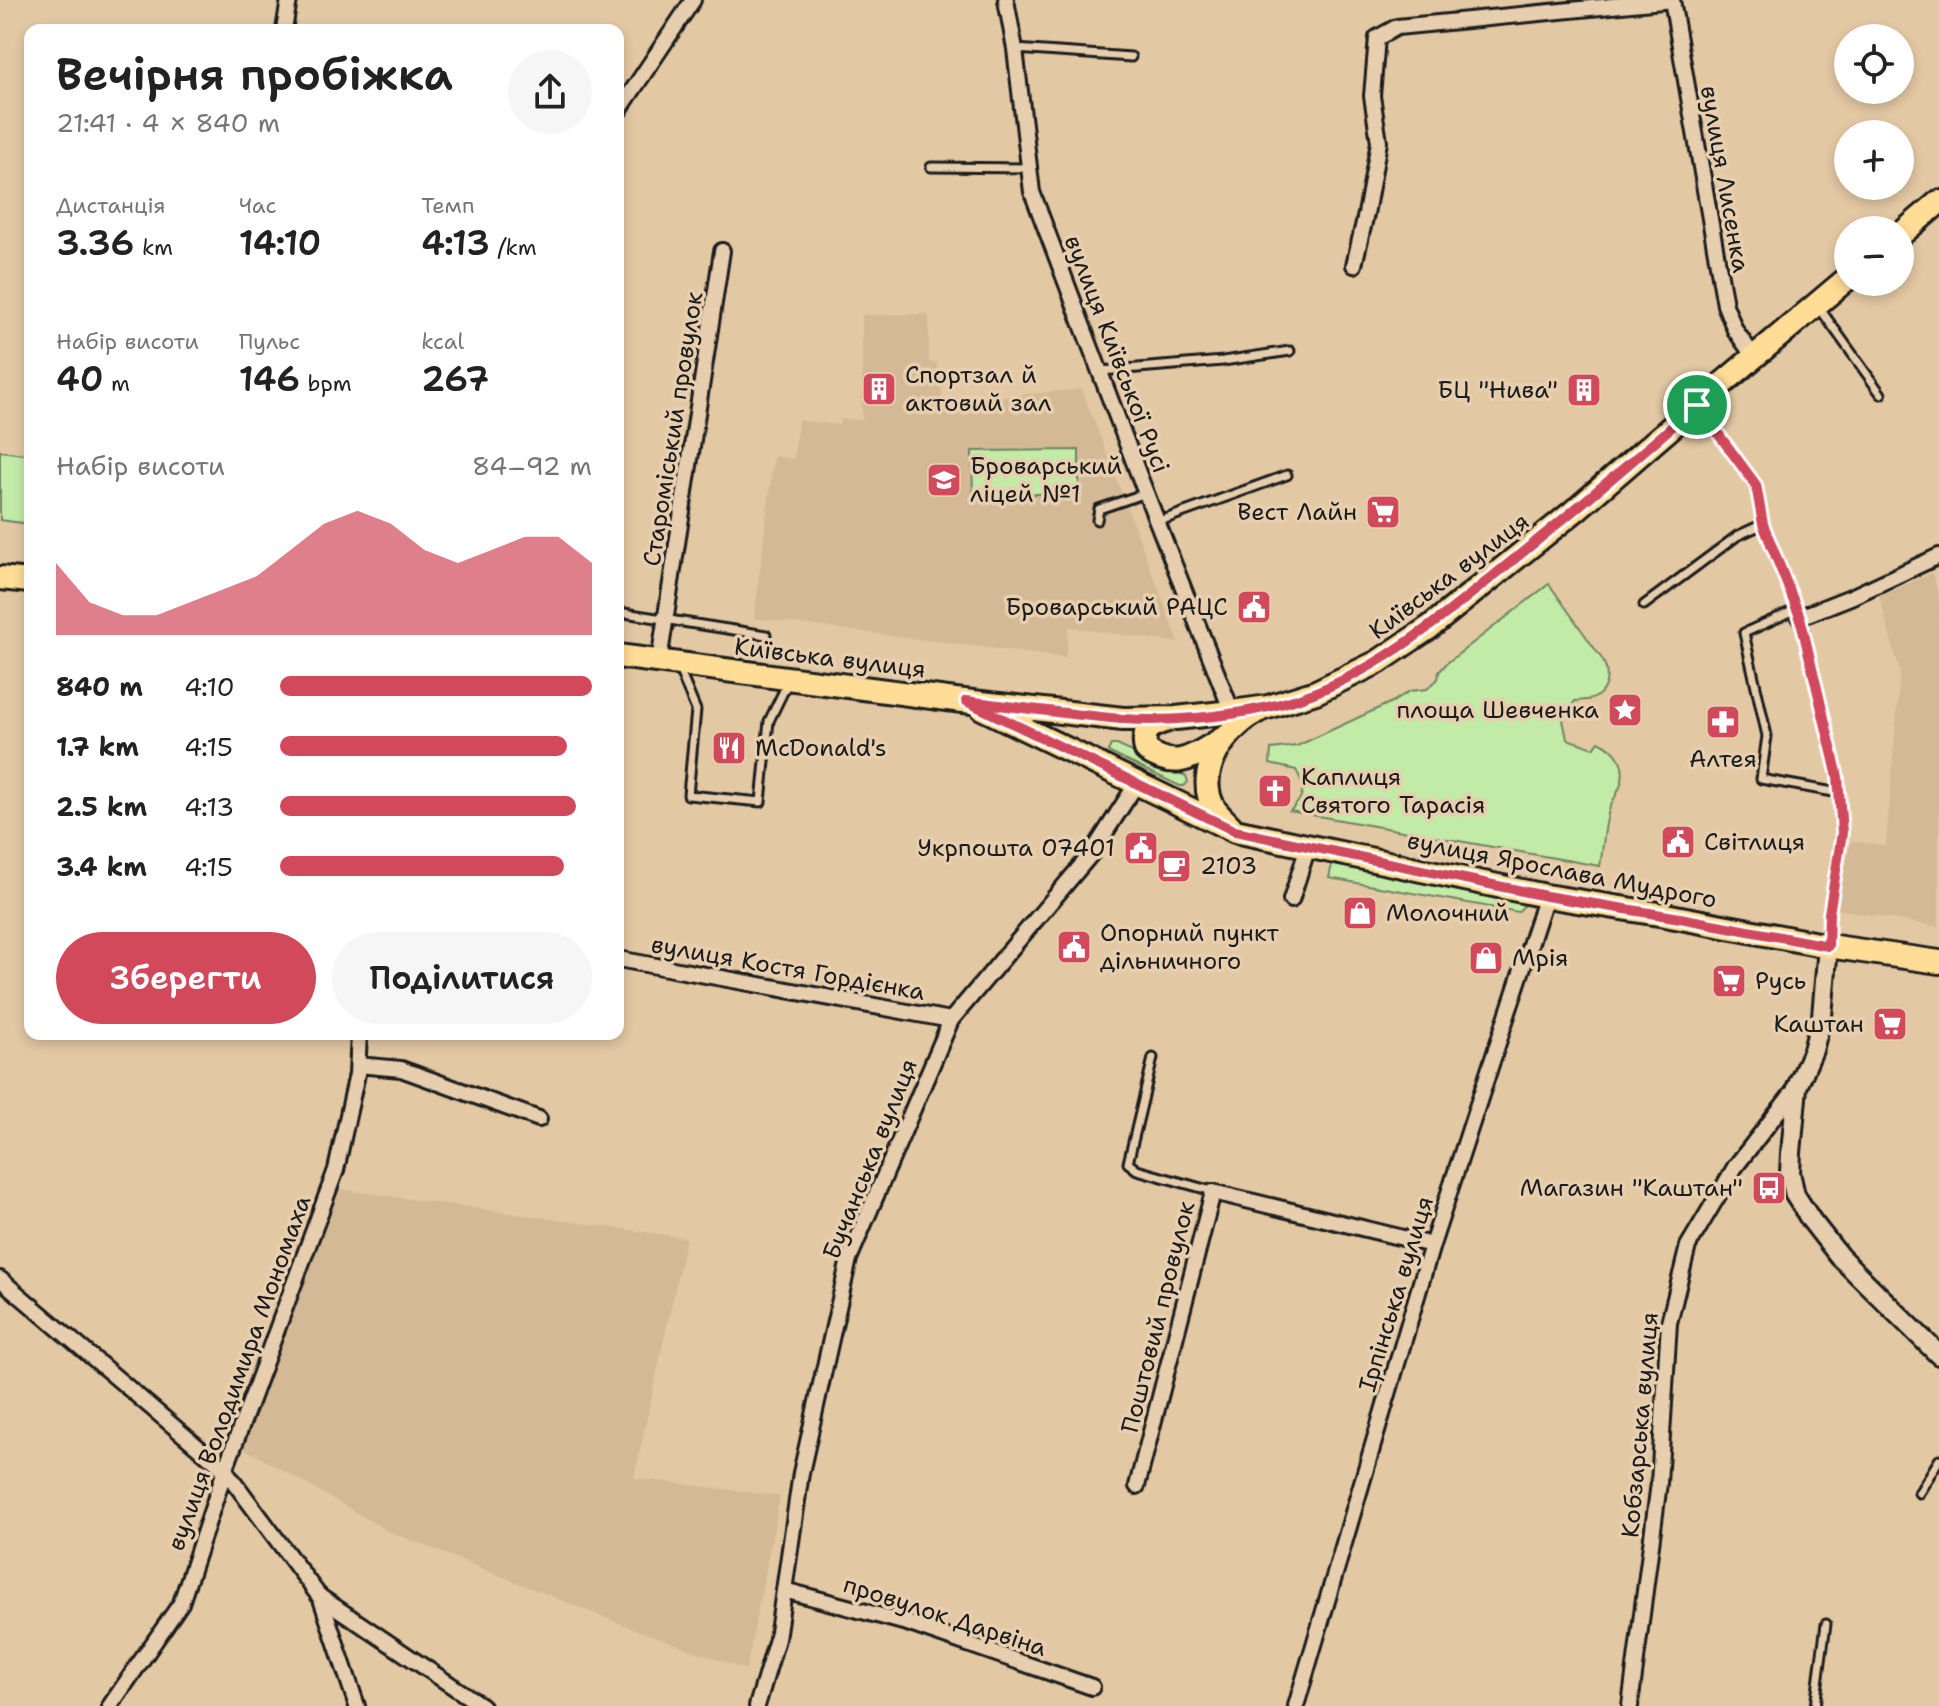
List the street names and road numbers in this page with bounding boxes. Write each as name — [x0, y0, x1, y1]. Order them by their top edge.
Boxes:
street label: вулиця Лисенка — [1693, 83, 1757, 275]
street label: вулиця Київської Русі — [1057, 231, 1177, 477]
street label: Староміський провулок — [636, 289, 711, 568]
street label: Київська вулиця — [1363, 505, 1535, 647]
street label: Київська вулиця — [733, 630, 927, 686]
street label: вулиця Ярослава Мудрого — [1405, 824, 1719, 916]
street label: вулиця Костя Гордієнка — [649, 928, 928, 1008]
street label: Бучанська вулиця — [815, 1054, 925, 1264]
street label: вулиця Володимира Мономаха — [160, 1191, 318, 1555]
street label: Ірпінська вулиця — [1351, 1192, 1441, 1396]
street label: Поштовий провулок — [1114, 1198, 1202, 1436]
street label: Кобзарська вулиця — [1614, 1311, 1666, 1539]
street label: провулок Дарвіна — [839, 1568, 1051, 1664]

